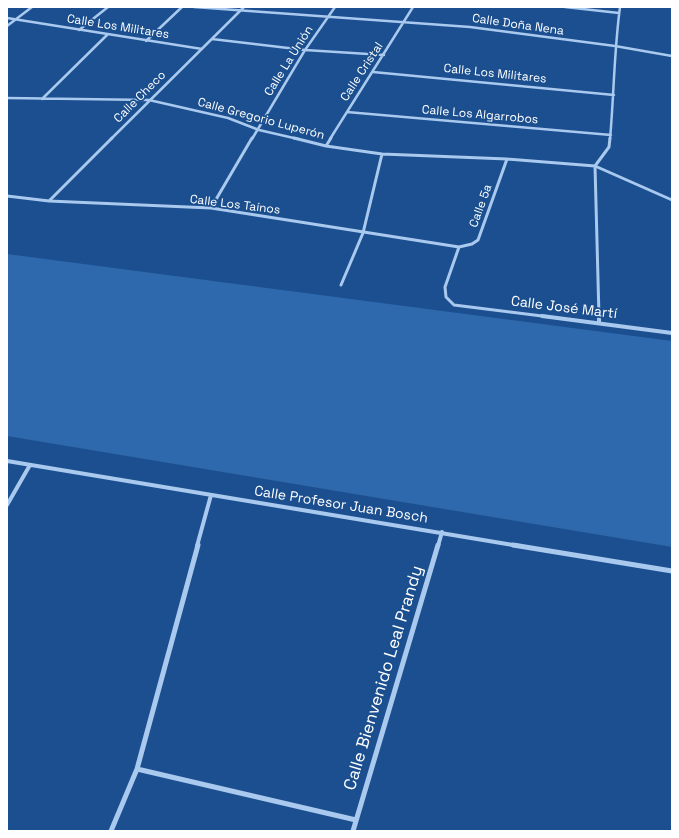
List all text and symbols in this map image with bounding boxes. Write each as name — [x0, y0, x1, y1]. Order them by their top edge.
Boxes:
street label: Calle Doña Nena — [471, 11, 565, 39]
street label: Calle Los Militares — [66, 12, 170, 42]
street label: Calle La Unión — [262, 23, 316, 99]
street label: Calle Cristal — [338, 40, 386, 104]
street label: Calle Los Militares — [443, 61, 547, 87]
street label: Calle Checo — [111, 68, 169, 126]
street label: Calle Gregorio Luperón — [196, 95, 326, 143]
street label: Calle Los Algarrobos — [421, 103, 539, 127]
street label: Calle 5a — [467, 183, 495, 229]
street label: Calle Los Taínos — [189, 192, 281, 218]
street label: Calle José Martí — [510, 293, 618, 323]
street label: Calle Profesor Juan Bosch — [253, 483, 429, 527]
street label: Calle Bienvenido Leal Prandy — [340, 563, 428, 793]

